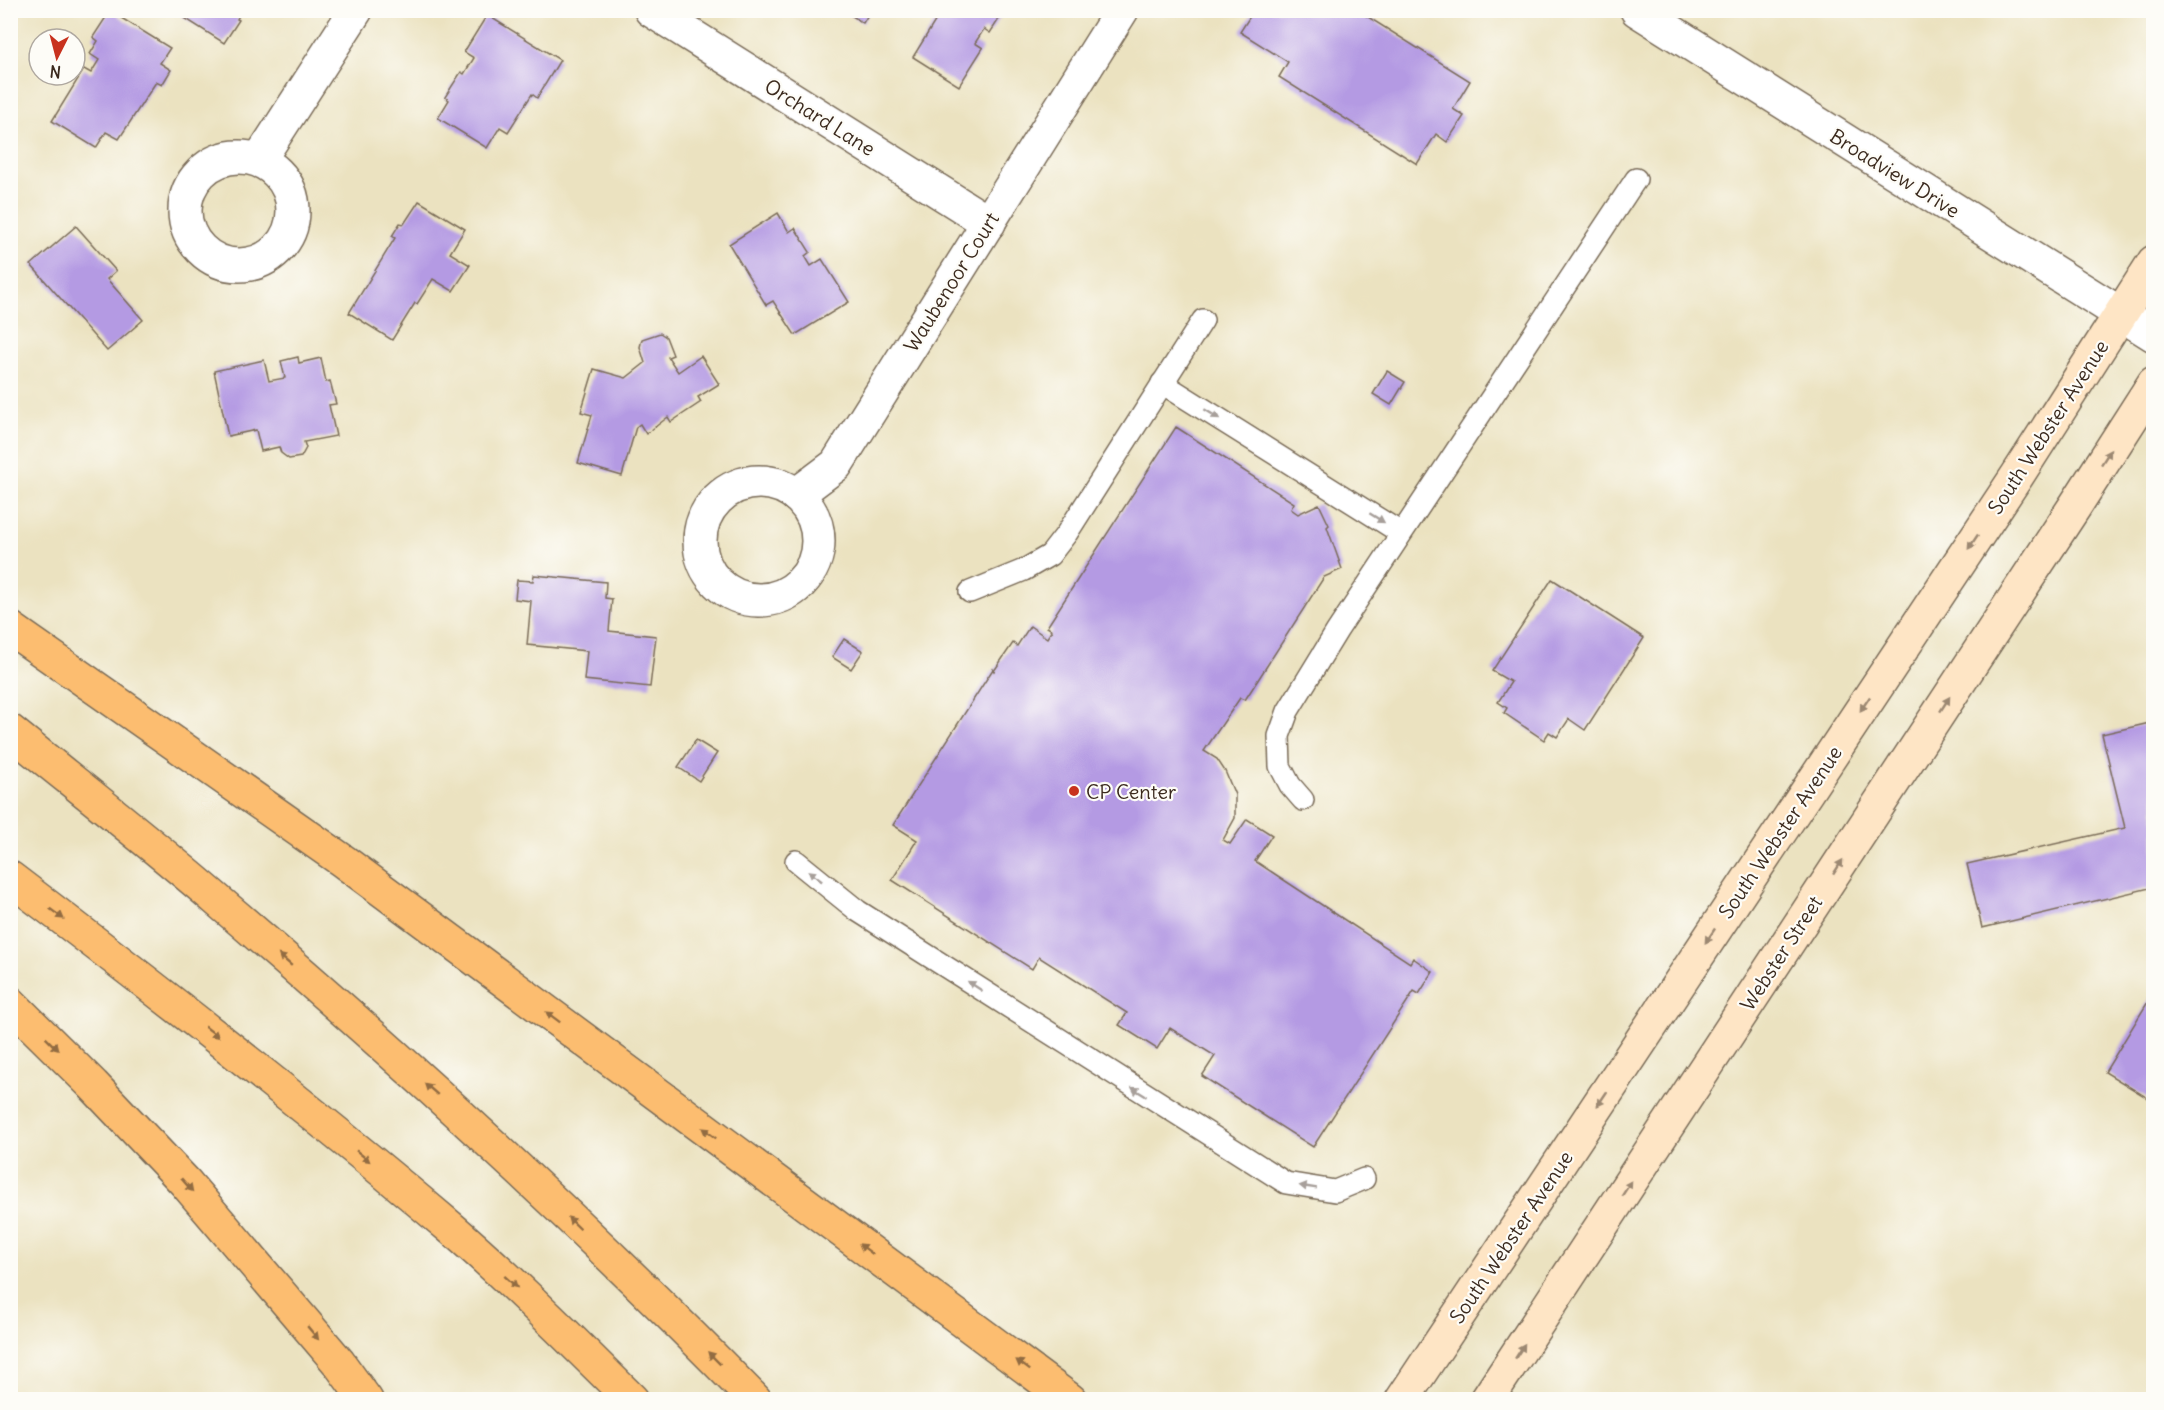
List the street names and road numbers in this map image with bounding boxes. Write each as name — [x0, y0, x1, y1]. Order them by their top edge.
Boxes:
street label: Orchard Lane — [760, 73, 880, 161]
street label: Broadview Drive — [1826, 123, 1964, 223]
street label: Waubenoor Court — [898, 207, 1004, 357]
street label: South Webster Avenue — [1982, 335, 2114, 519]
street label: South Webster Avenue — [1713, 741, 1847, 923]
street label: Webster Street — [1735, 891, 1828, 1015]
street label: South Webster Avenue — [1444, 1146, 1578, 1328]

